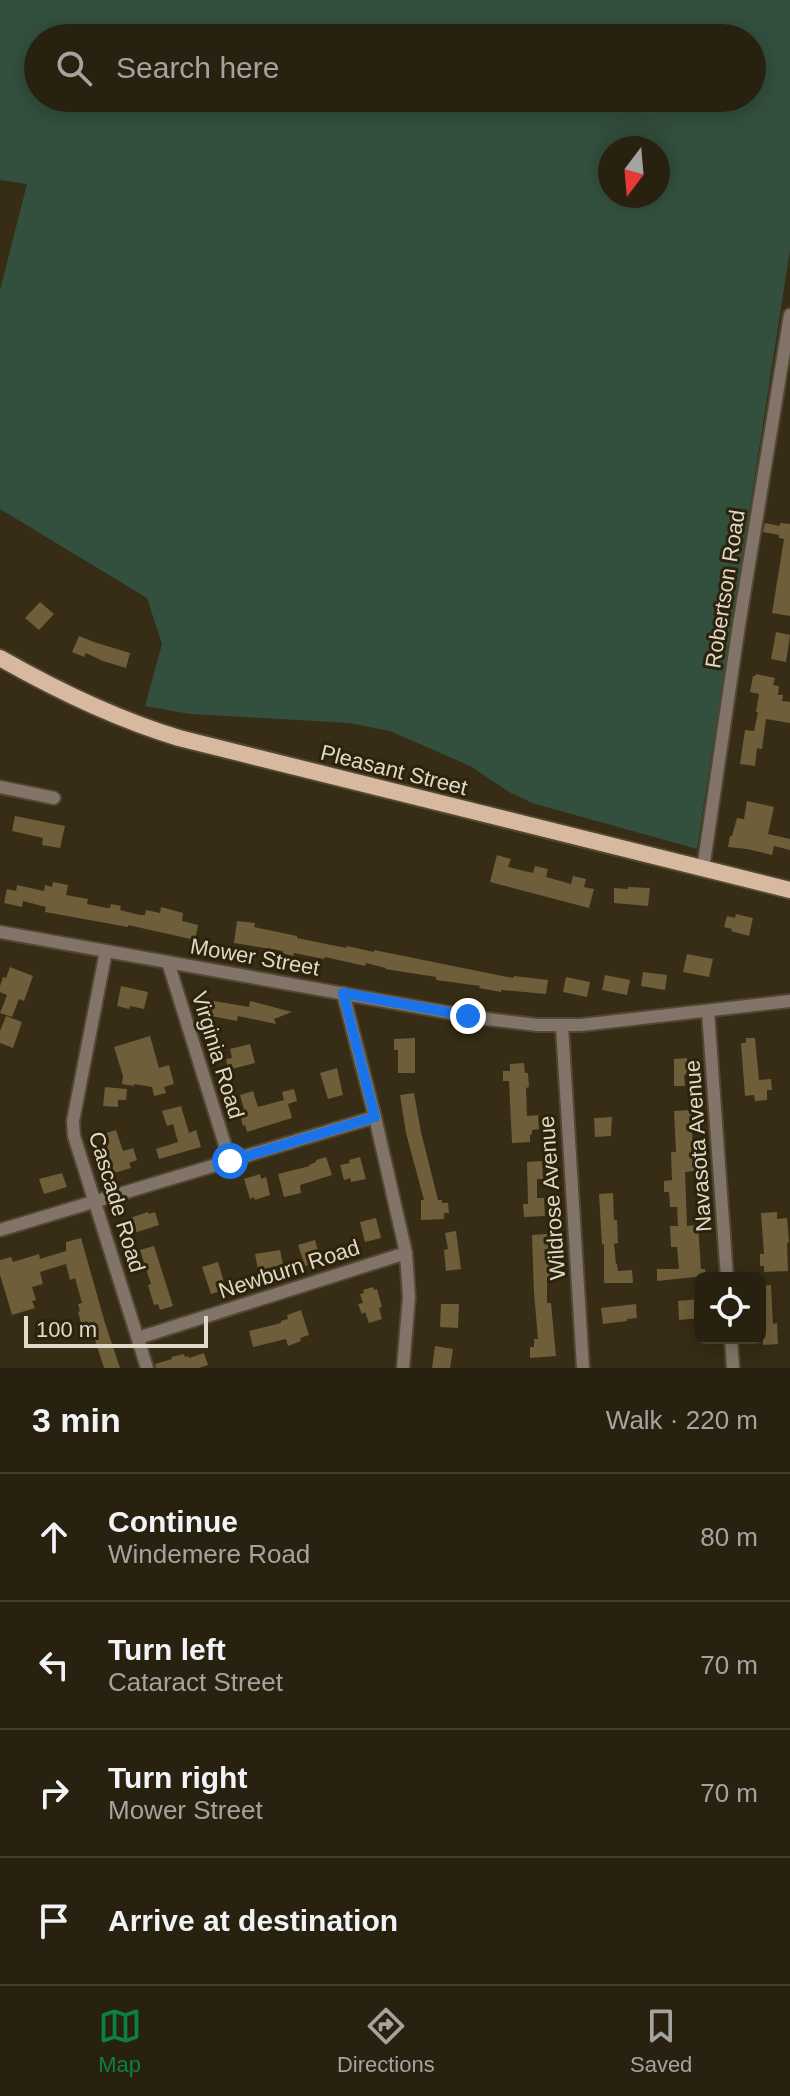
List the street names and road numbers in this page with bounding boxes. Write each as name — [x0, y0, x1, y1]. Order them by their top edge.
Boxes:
street label: Robertson Road — [700, 508, 750, 670]
street label: Pleasant Street — [318, 740, 470, 800]
street label: Mower Street — [188, 933, 322, 981]
street label: Virginia Road — [187, 988, 249, 1122]
street label: Navasota Avenue — [680, 1059, 716, 1233]
street label: Wildrose Avenue — [534, 1115, 570, 1281]
street label: Cascade Road — [84, 1129, 150, 1275]
street label: Newburn Road — [215, 1234, 363, 1304]

